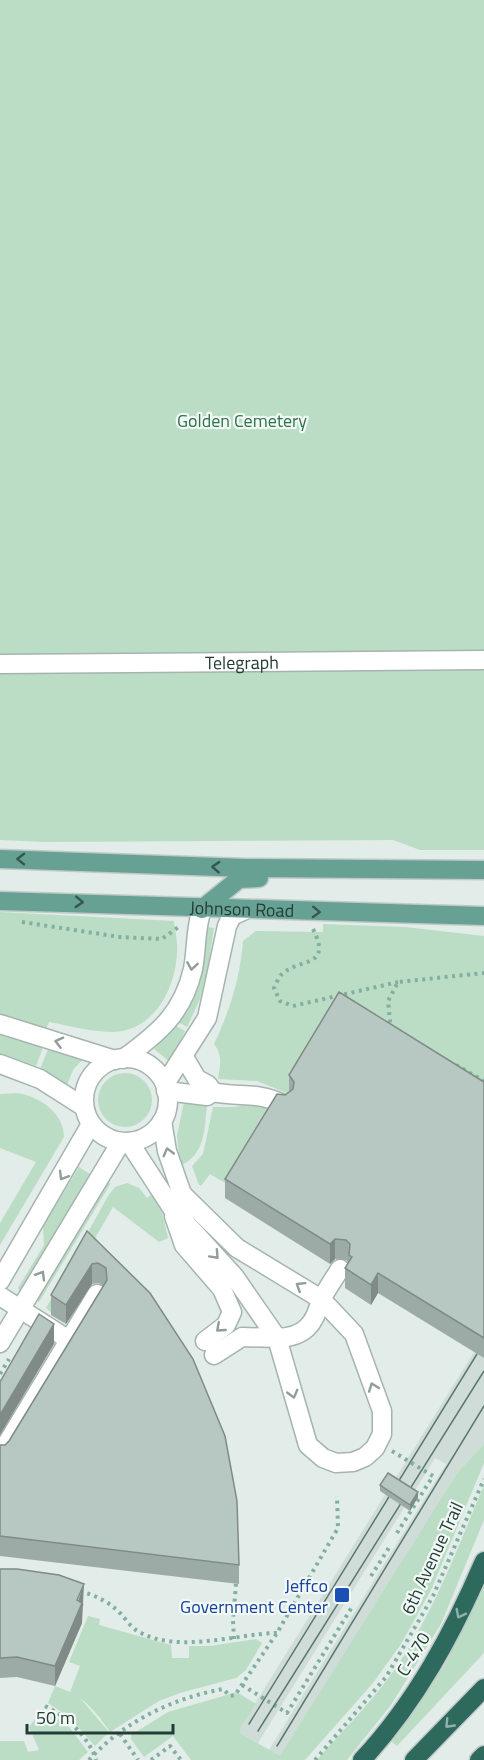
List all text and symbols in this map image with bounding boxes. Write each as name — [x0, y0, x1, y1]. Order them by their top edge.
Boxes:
park label: Golden Cemetery — [177, 407, 307, 434]
street label: Telegraph — [205, 648, 279, 676]
one-way arrow — [16, 853, 25, 866]
one-way arrow — [211, 861, 220, 874]
street label: Johnson Road — [189, 893, 295, 924]
one-way arrow — [75, 896, 84, 909]
one-way arrow — [312, 905, 321, 918]
one-way arrow — [186, 961, 199, 971]
one-way arrow — [54, 1037, 64, 1050]
one-way arrow — [163, 1147, 176, 1157]
one-way arrow — [59, 1170, 70, 1180]
one-way arrow — [208, 1248, 219, 1259]
one-way arrow — [34, 1271, 46, 1281]
one-way arrow — [296, 1282, 307, 1293]
one-way arrow — [216, 1321, 227, 1332]
one-way arrow — [368, 1383, 380, 1394]
one-way arrow — [286, 1388, 298, 1399]
street label: 6th Avenue Trail — [394, 1497, 470, 1619]
place label: Jeffco Government Center — [180, 1572, 328, 1620]
marker: Jeffco Government Center — [333, 1586, 351, 1604]
one-way arrow — [456, 1608, 468, 1619]
street label: C-470 — [389, 1627, 437, 1681]
scale bar — [27, 1697, 172, 1735]
text: 50 m — [36, 1704, 75, 1731]
one-way arrow — [445, 1717, 456, 1728]

